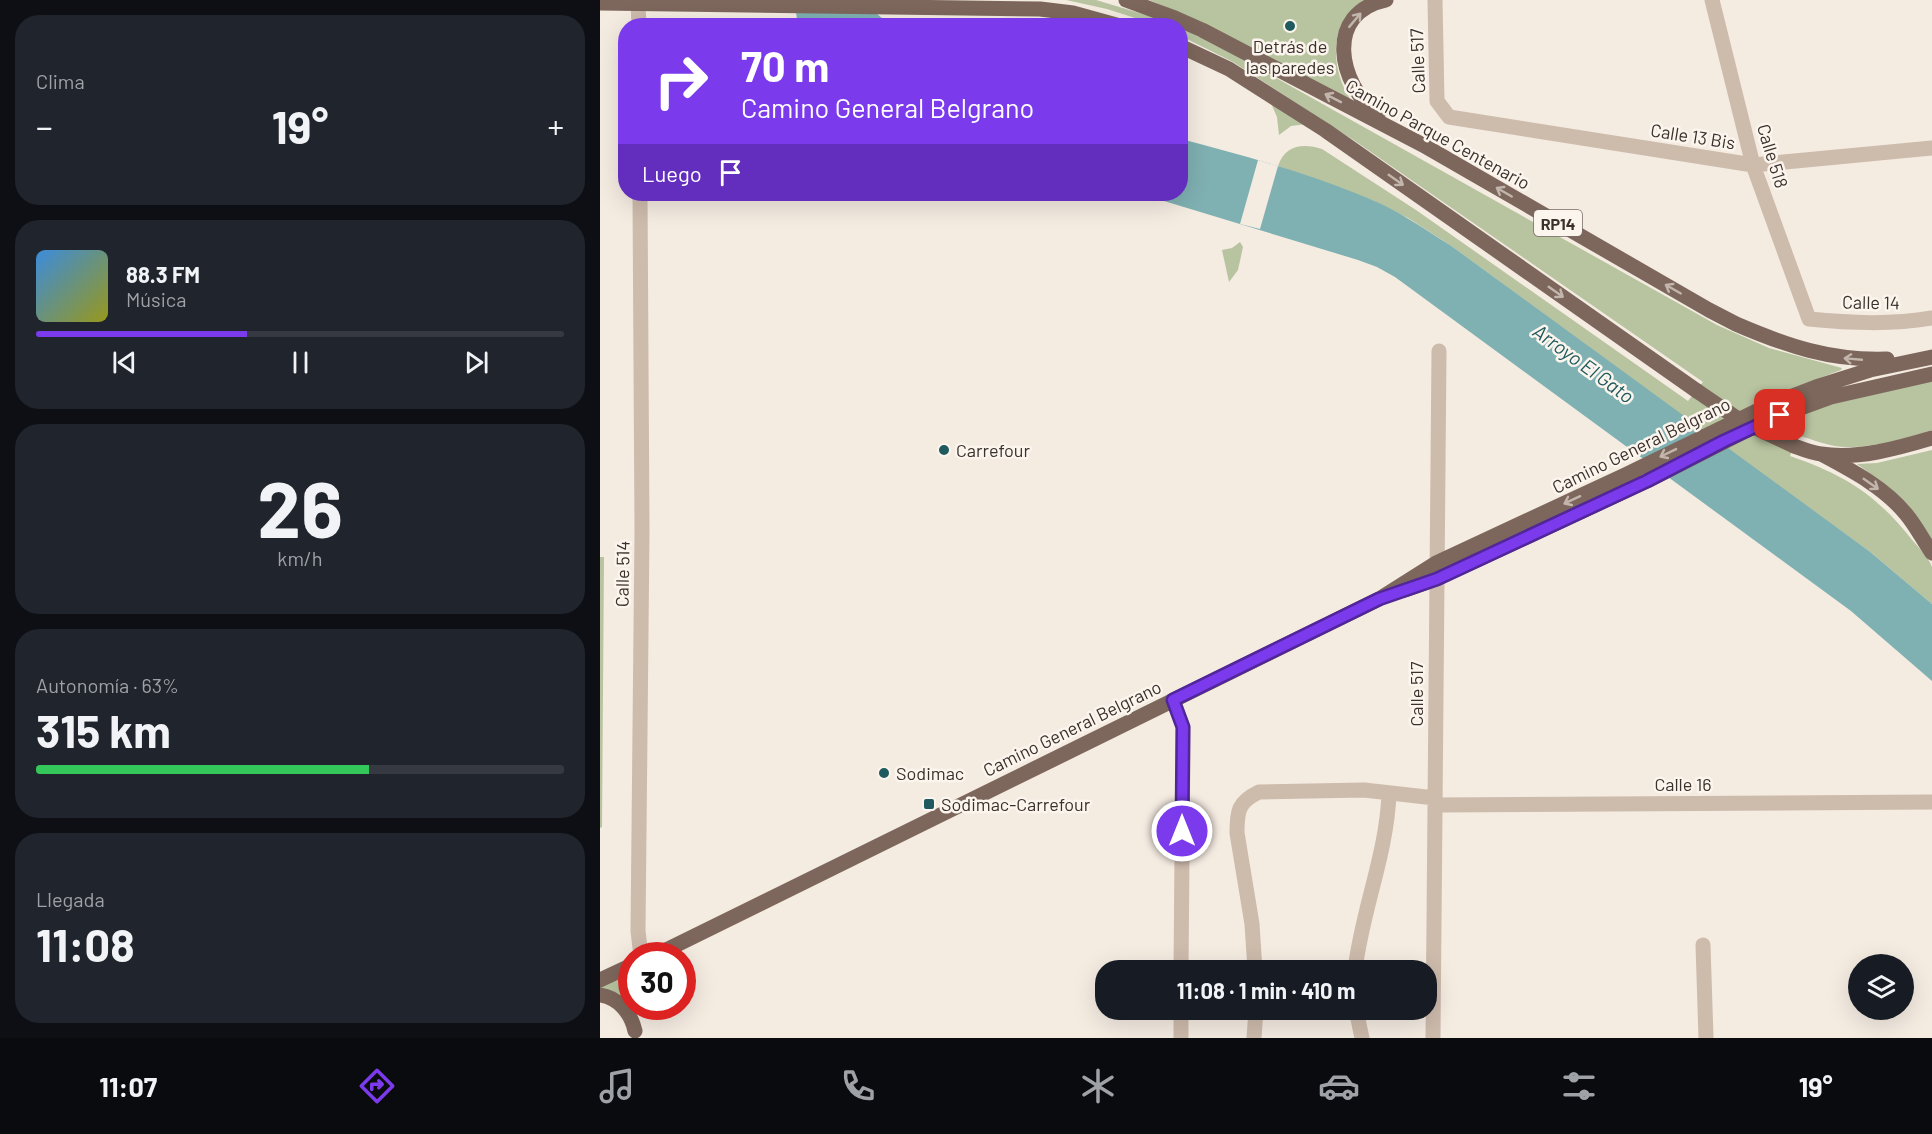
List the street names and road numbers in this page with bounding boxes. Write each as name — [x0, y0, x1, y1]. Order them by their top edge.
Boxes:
street label: Calle 517 — [1405, 28, 1429, 94]
street label: Camino Parque Centenario — [1342, 74, 1534, 194]
street label: Calle 13 Bis — [1649, 118, 1737, 154]
street label: Calle 518 — [1753, 121, 1793, 191]
road number: RP14 — [1534, 210, 1582, 236]
street label: Calle 14 — [1842, 290, 1900, 314]
street label: Camino General Belgrano — [1548, 392, 1734, 498]
street label: Calle 514 — [610, 541, 634, 607]
street label: Calle 517 — [1405, 661, 1427, 727]
street label: Camino General Belgrano — [979, 675, 1165, 781]
street label: Calle 16 — [1654, 773, 1712, 795]

